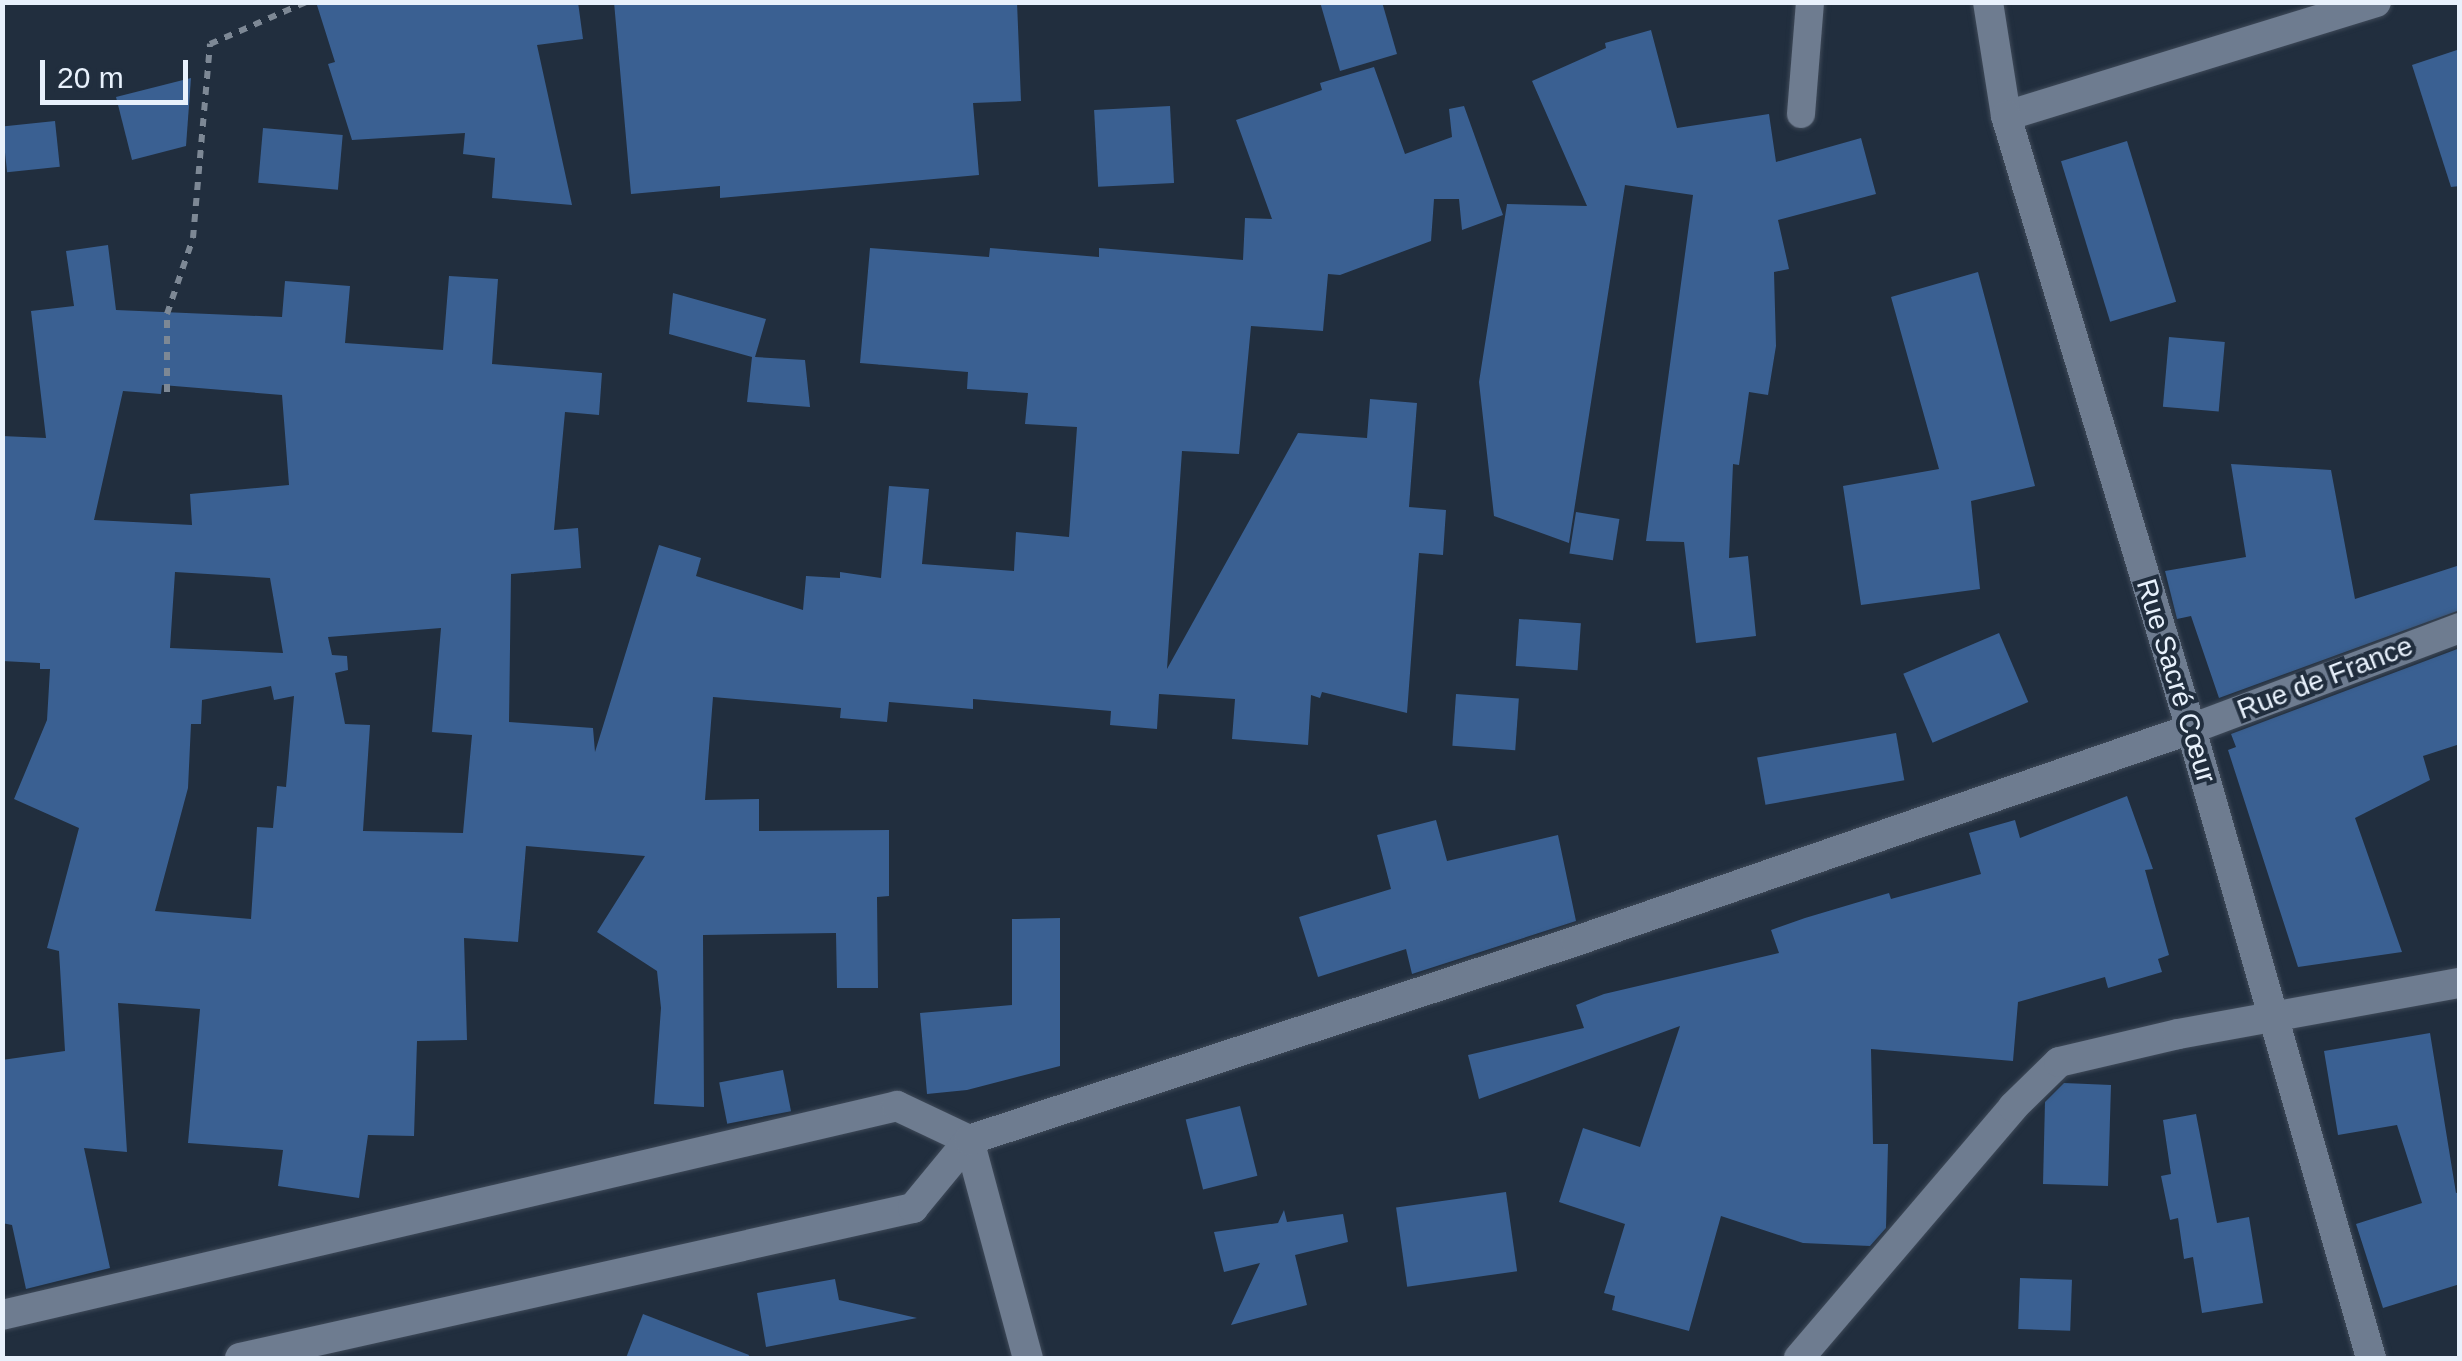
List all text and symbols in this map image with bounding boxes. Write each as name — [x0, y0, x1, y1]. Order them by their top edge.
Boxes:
scale bar — [45, 40, 192, 102]
text: 20 m — [57, 61, 124, 94]
street label: Rue Sacré Cœur — [2129, 575, 2223, 787]
street label: Rue de France — [2233, 629, 2417, 727]

